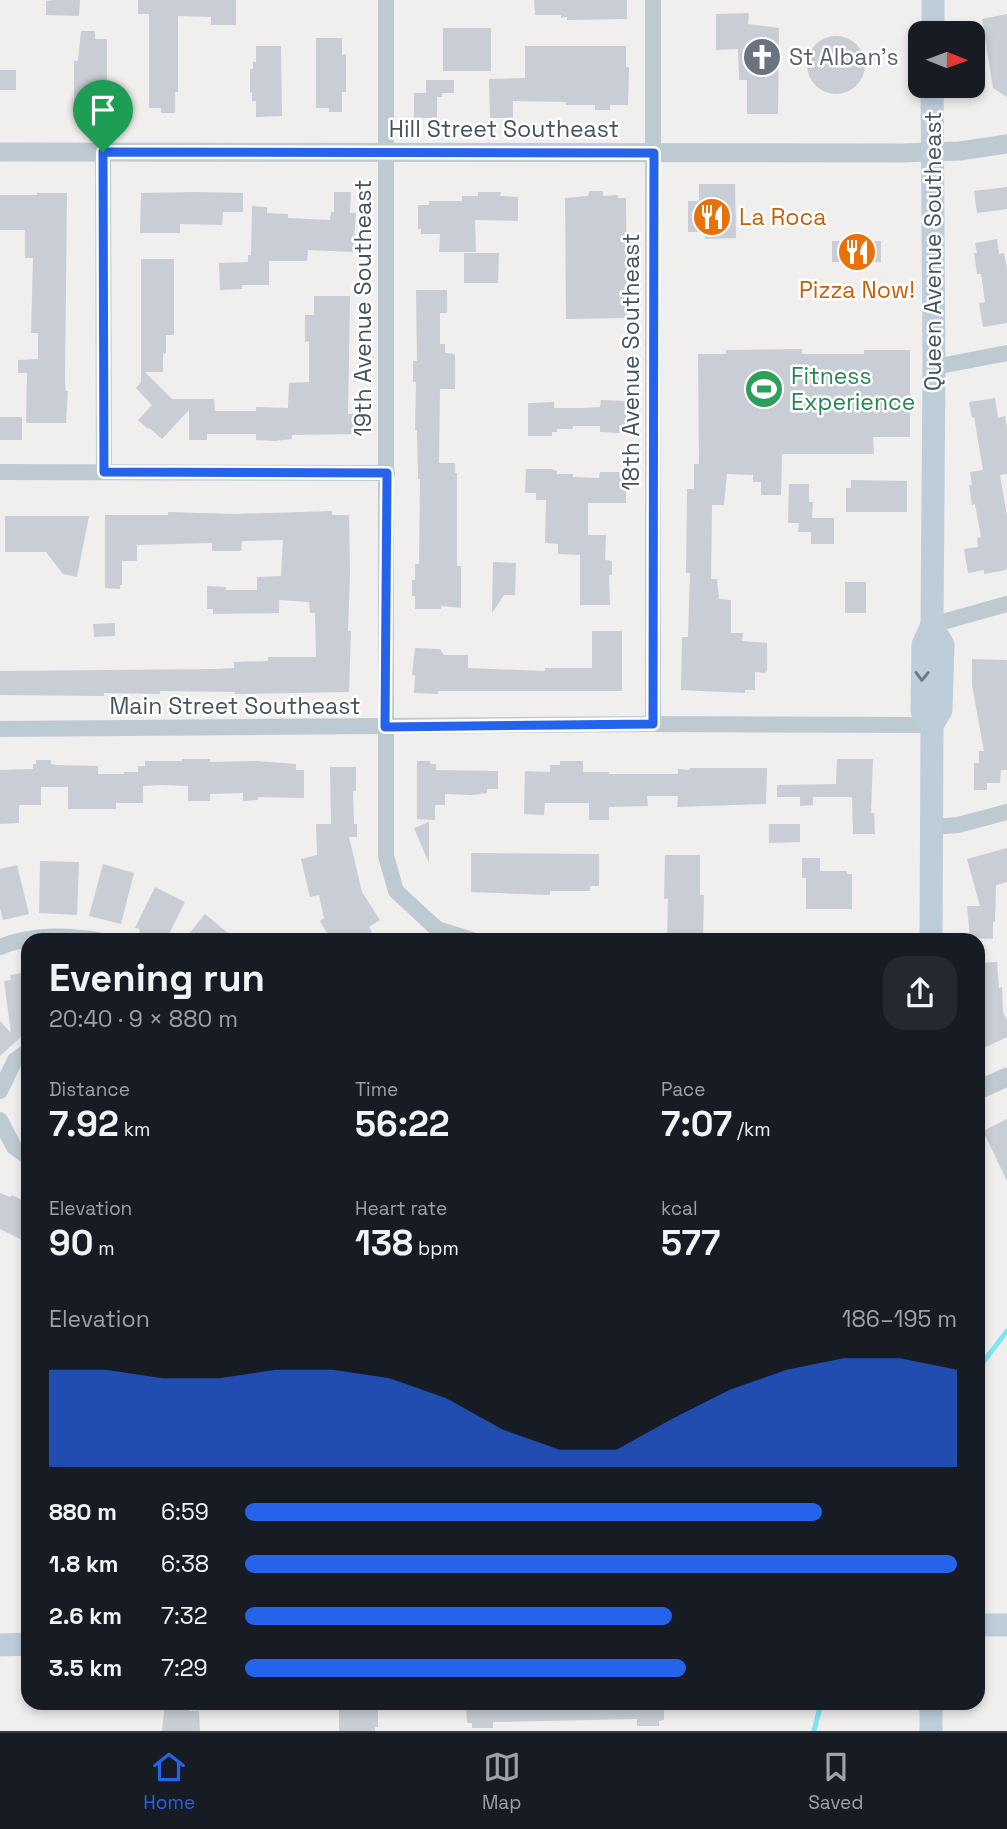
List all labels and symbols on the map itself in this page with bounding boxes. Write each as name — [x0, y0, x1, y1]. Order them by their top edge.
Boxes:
north arrow — [908, 21, 985, 98]
church icon: St Alban's — [741, 36, 783, 78]
place label: St Alban's — [789, 42, 899, 72]
pin — [73, 80, 133, 152]
street label: Queen Avenue Southeast — [918, 111, 948, 391]
street label: Hill Street Southeast — [389, 114, 619, 144]
street label: 19th Avenue Southeast — [348, 179, 378, 437]
restaurant icon: La Roca — [691, 196, 733, 238]
place label: La Roca — [739, 202, 826, 232]
restaurant icon: Pizza Now! — [836, 231, 878, 273]
street label: 18th Avenue Southeast — [616, 233, 646, 491]
place label: Pizza Now! — [799, 275, 915, 305]
place label: Fitness Experience — [791, 361, 915, 417]
sports icon: Fitness Experience — [743, 368, 785, 410]
one-way arrow — [914, 671, 930, 681]
street label: Main Street Southeast — [109, 691, 361, 721]

